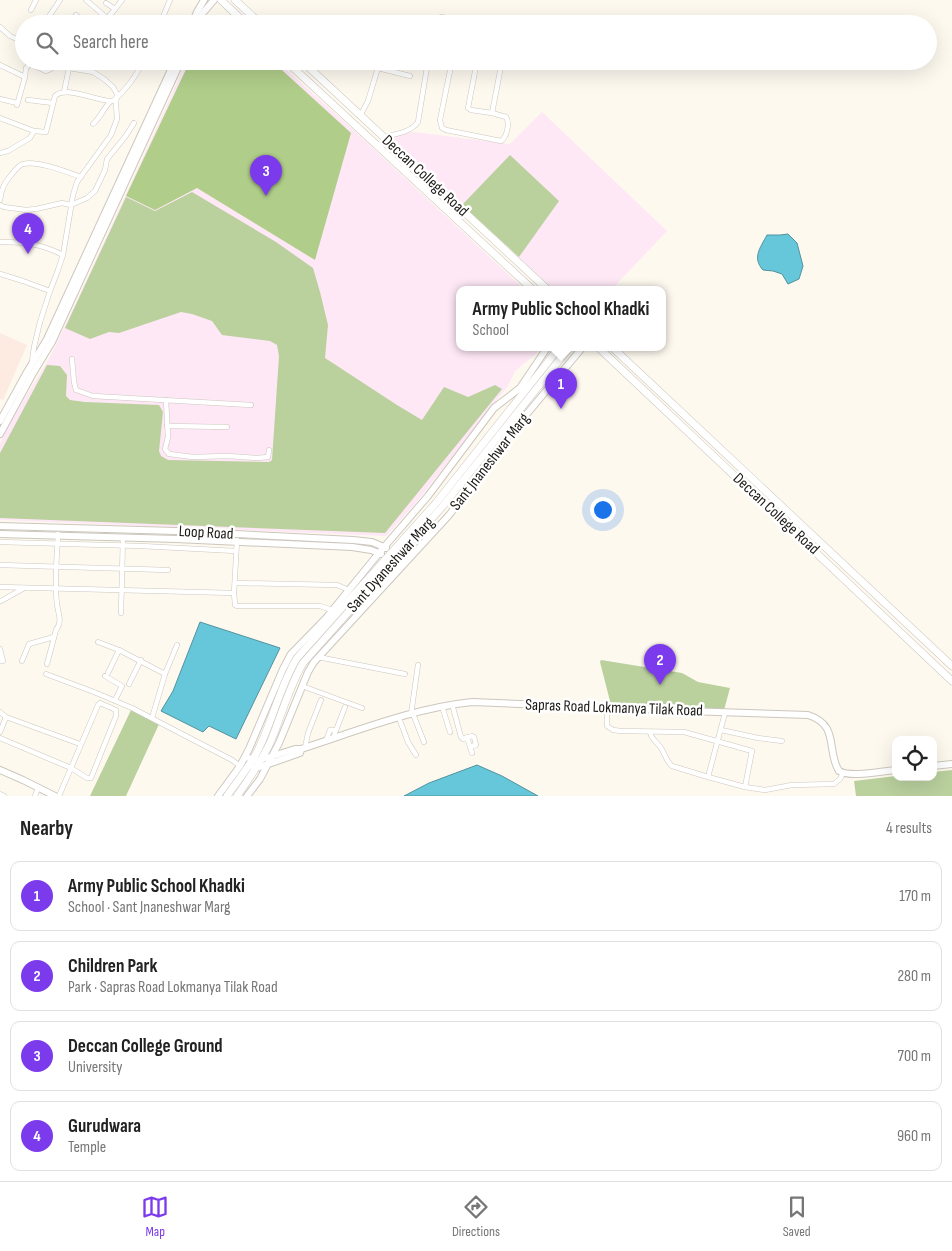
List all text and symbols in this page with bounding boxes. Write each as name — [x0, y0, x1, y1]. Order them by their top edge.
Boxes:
search box — [15, 15, 937, 70]
icon: search — [33, 29, 61, 57]
text: Search here — [73, 31, 149, 54]
street label: Deccan College Road — [378, 131, 472, 221]
pin: 3 — [250, 155, 282, 196]
pin: 4 — [12, 213, 44, 254]
popup — [456, 286, 666, 351]
text: Army Public School Khadki — [473, 298, 649, 321]
text: School — [473, 321, 509, 340]
pin: 1 — [545, 368, 577, 409]
street label: Sant Jnaneshwar Marg — [446, 410, 534, 514]
street label: Deccan College Road — [729, 469, 823, 559]
your location — [590, 497, 616, 523]
street label: Sant Dyaneshwar Marg — [343, 514, 439, 616]
street label: Loop Road — [178, 522, 234, 544]
pin: 2 — [644, 644, 676, 685]
street label: Sapras Road Lokmanya Tilak Road — [525, 695, 703, 721]
map controls — [892, 736, 937, 781]
button: locate — [892, 736, 937, 781]
text: Nearby — [20, 816, 73, 841]
text: 4 results — [886, 819, 932, 838]
text: Army Public School Khadki — [68, 875, 245, 898]
text: 1 — [34, 887, 40, 906]
text: 170 m — [899, 887, 931, 906]
text: School · Sant Jnaneshwar Marg — [68, 898, 230, 917]
text: Children Park — [68, 955, 157, 978]
text: 2 — [33, 967, 41, 986]
text: 280 m — [897, 967, 931, 986]
text: Park · Sapras Road Lokmanya Tilak Road — [68, 978, 278, 997]
text: Deccan College Ground — [68, 1035, 223, 1058]
text: 3 — [33, 1047, 41, 1066]
text: 700 m — [898, 1047, 931, 1066]
text: University — [68, 1058, 122, 1077]
text: Gurudwara — [68, 1115, 141, 1138]
text: 4 — [33, 1127, 41, 1146]
text: 960 m — [897, 1127, 931, 1146]
text: Temple — [68, 1138, 106, 1157]
tab: Map — [141, 1193, 169, 1240]
tab: Directions — [452, 1193, 500, 1240]
tab: Saved — [783, 1193, 811, 1240]

